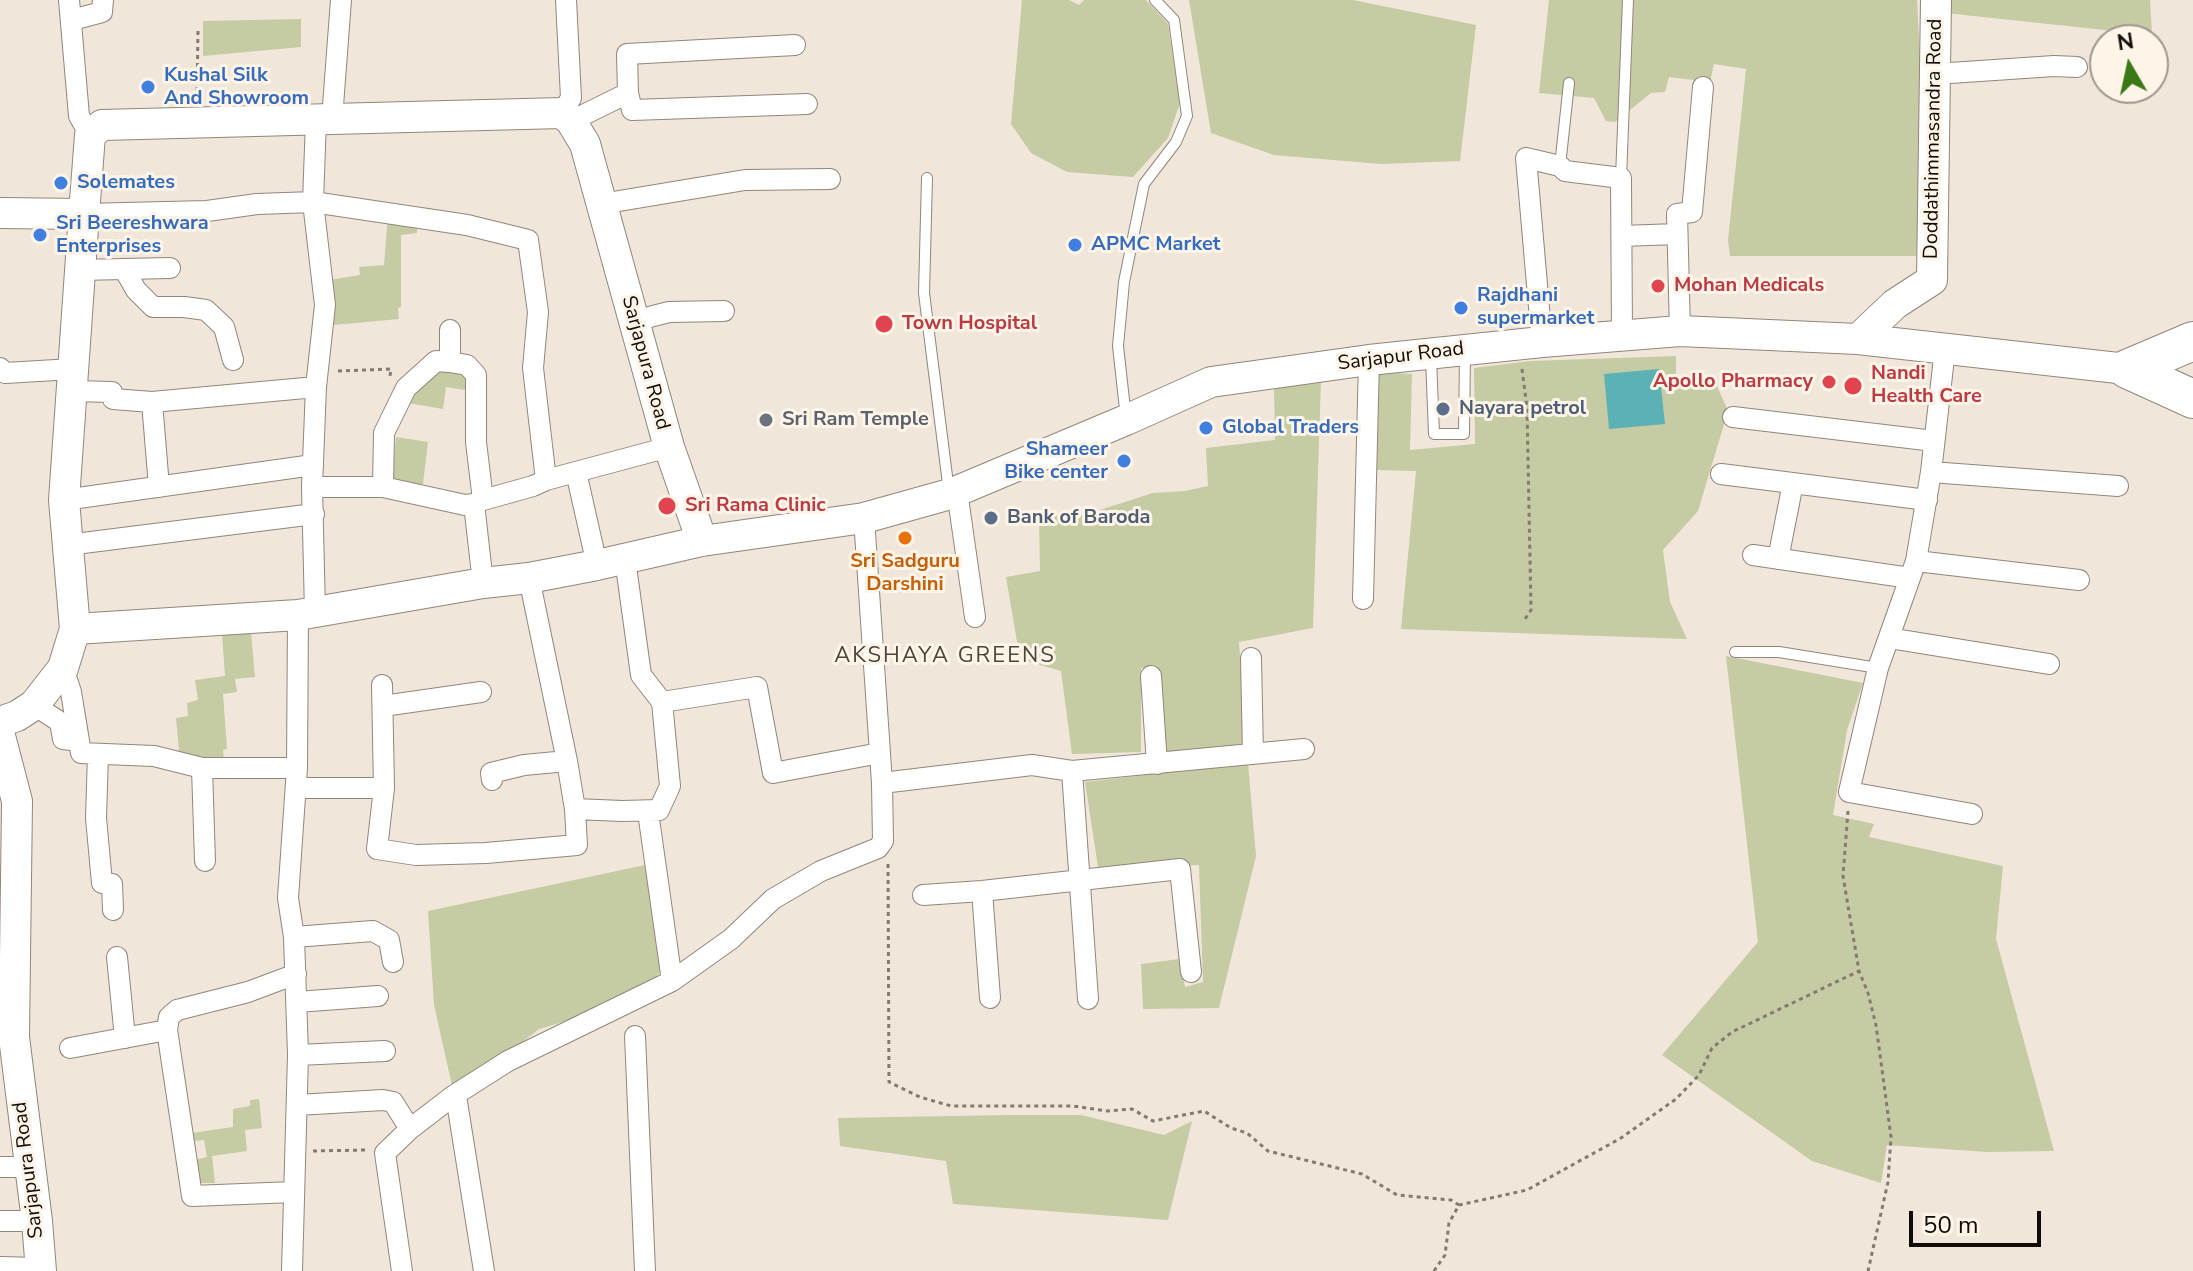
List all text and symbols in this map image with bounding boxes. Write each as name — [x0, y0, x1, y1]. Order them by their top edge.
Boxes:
street label: Doddathimmasandra Road — [1920, 19, 1948, 259]
north arrow — [2089, 24, 2169, 104]
text: N — [2115, 26, 2136, 58]
place label: Kushal Silk And Showroom — [164, 64, 309, 111]
marker: Kushal Silk And Showroom — [139, 78, 157, 96]
place label: Solemates — [77, 171, 175, 195]
marker: Solemates — [52, 174, 70, 192]
place label: Sri Beereshwara Enterprises — [56, 212, 209, 259]
marker: Sri Beereshwara Enterprises — [31, 226, 49, 244]
place label: APMC Market — [1091, 233, 1220, 257]
marker: APMC Market — [1066, 236, 1084, 254]
place label: Mohan Medicals — [1674, 274, 1824, 298]
marker: Mohan Medicals — [1649, 277, 1667, 295]
place label: Rajdhani supermarket — [1477, 284, 1594, 331]
street label: Sarjapura Road — [616, 293, 674, 433]
marker: Rajdhani supermarket — [1452, 299, 1470, 317]
place label: Town Hospital — [902, 312, 1037, 336]
marker: Town Hospital — [873, 313, 895, 335]
street label: Sarjapur Road — [1336, 337, 1466, 377]
place label: Nandi Health Care — [1871, 362, 1982, 409]
place label: Apollo Pharmacy — [1653, 370, 1813, 394]
marker: Apollo Pharmacy — [1820, 373, 1838, 391]
marker: Nandi Health Care — [1842, 375, 1864, 397]
place label: Nayara petrol — [1459, 397, 1586, 421]
marker: Nayara petrol — [1434, 400, 1452, 418]
place label: Sri Ram Temple — [782, 408, 929, 432]
marker: Sri Ram Temple — [757, 411, 775, 429]
place label: Global Traders — [1222, 416, 1359, 440]
marker: Global Traders — [1197, 419, 1215, 437]
place label: Shameer Bike center — [1004, 438, 1108, 485]
marker: Shameer Bike center — [1115, 452, 1133, 470]
place label: Sri Rama Clinic — [685, 494, 826, 518]
marker: Sri Rama Clinic — [656, 495, 678, 517]
place label: Bank of Baroda — [1007, 506, 1150, 530]
marker: Bank of Baroda — [982, 509, 1000, 527]
marker: Sri Sadguru Darshini — [896, 529, 914, 547]
place label: Sri Sadguru Darshini — [850, 550, 960, 597]
district label: AKSHAYA GREENS — [834, 644, 1056, 670]
street label: Sarjapura Road — [9, 1100, 49, 1240]
scale bar — [1913, 1195, 2045, 1245]
text: 50 m — [1923, 1209, 1979, 1241]

